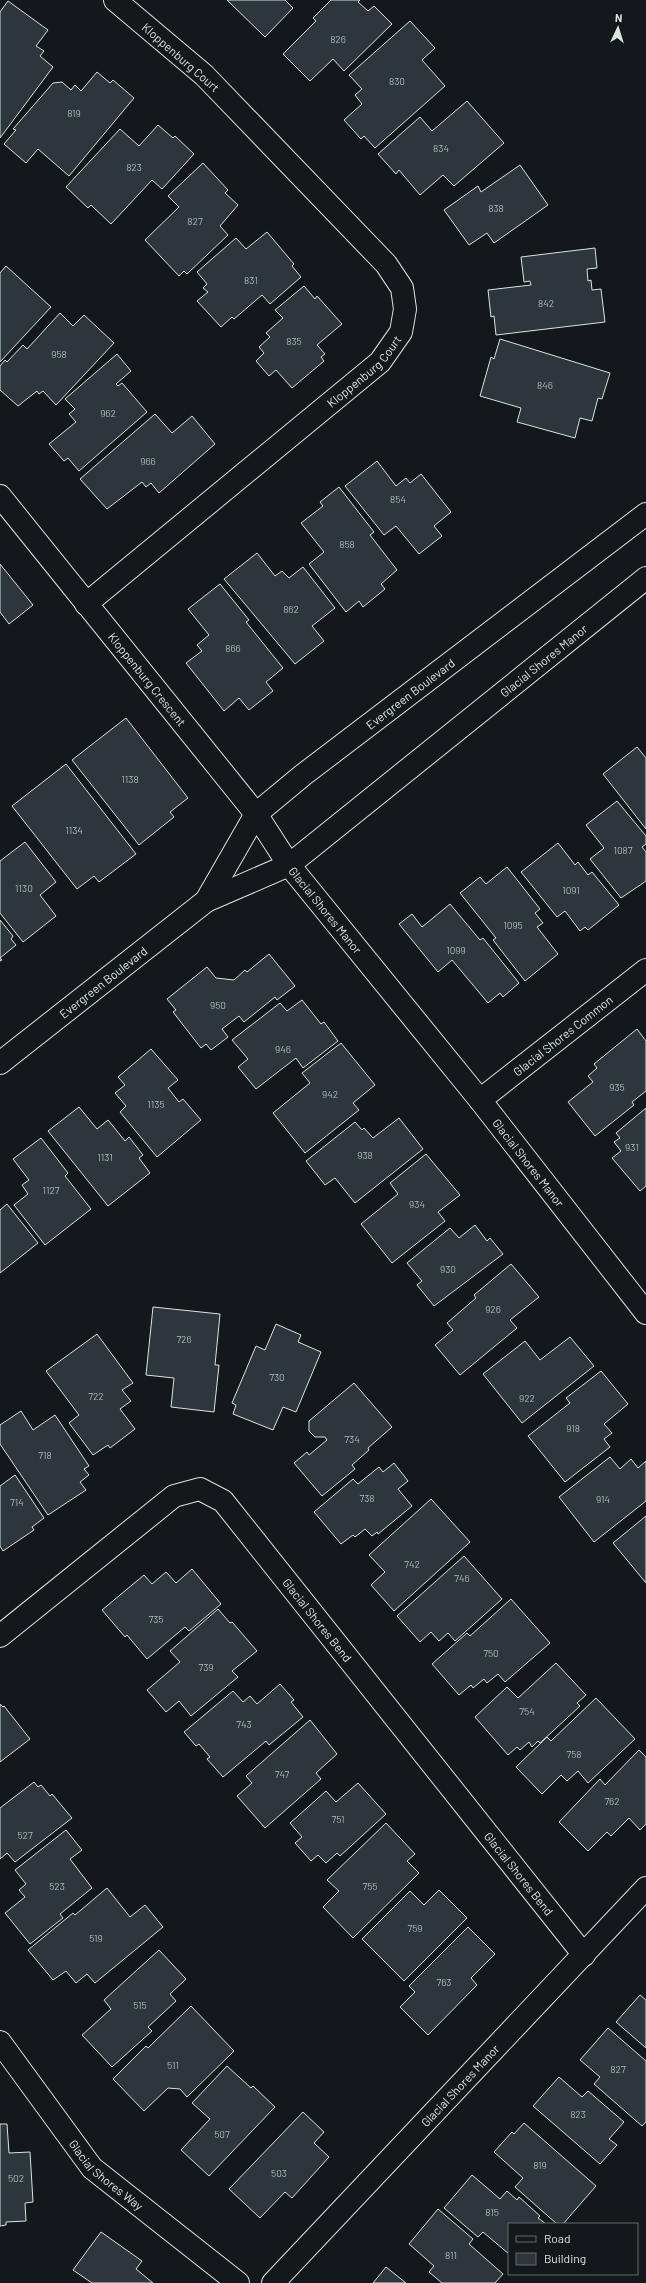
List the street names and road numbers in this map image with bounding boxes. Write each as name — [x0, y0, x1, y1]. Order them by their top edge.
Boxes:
street label: Kloppenburg Court — [139, 20, 223, 94]
street label: Kloppenburg Court — [324, 332, 404, 410]
street label: Glacial Shores Manor — [497, 621, 590, 700]
street label: Kloppenburg Crescent — [106, 630, 189, 729]
street label: Evergreen Boulevard — [363, 655, 457, 732]
street label: Glacial Shores Manor — [286, 864, 365, 957]
street label: Evergreen Boulevard — [56, 943, 150, 1021]
street label: Glacial Shores Common — [510, 992, 615, 1078]
street label: Glacial Shores Manor — [490, 1116, 568, 1210]
street label: Glacial Shores Bend — [280, 1575, 355, 1664]
street label: Glacial Shores Bend — [482, 1829, 557, 1918]
street label: Glacial Shores Manor — [418, 2041, 502, 2129]
street label: Glacial Shores Way — [67, 2137, 147, 2213]

